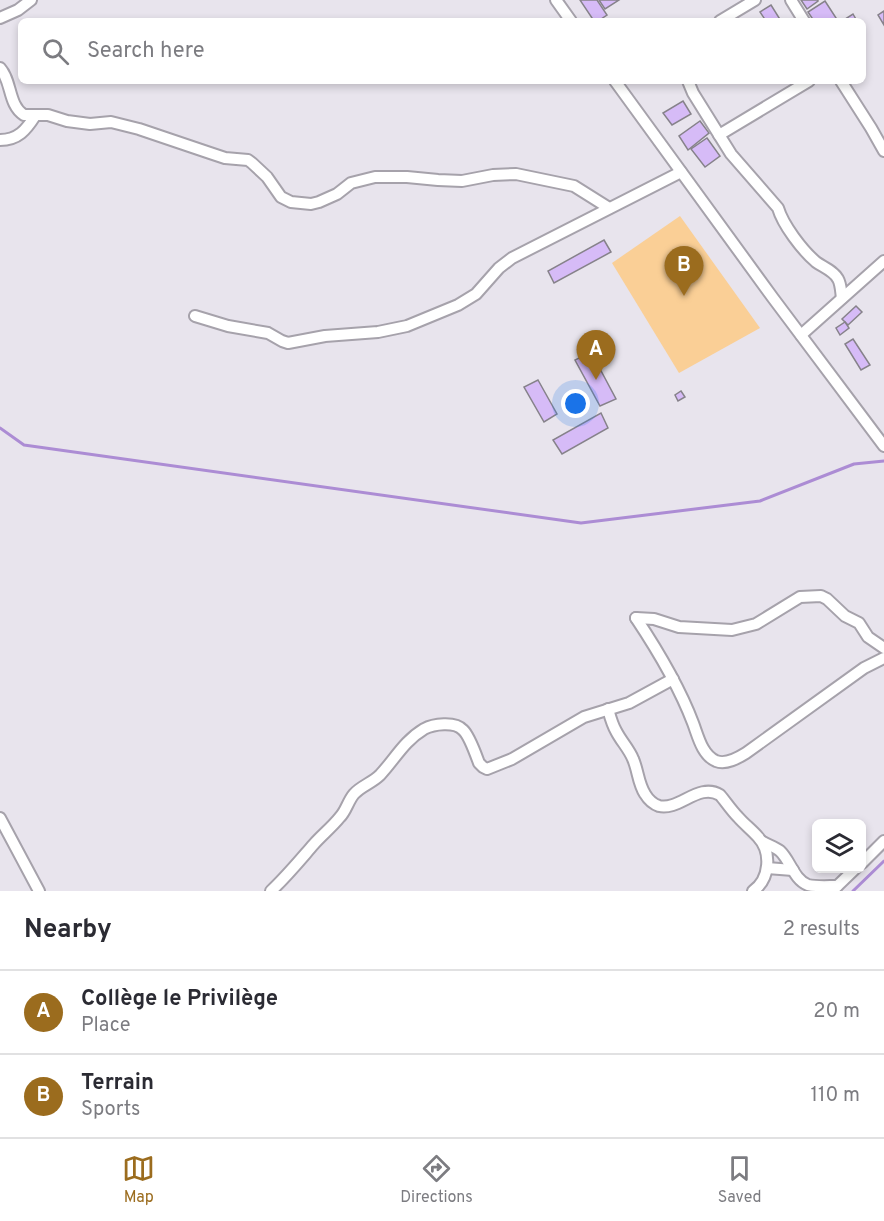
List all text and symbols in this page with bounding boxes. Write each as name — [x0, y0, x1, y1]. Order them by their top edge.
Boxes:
search box — [18, 18, 866, 84]
icon: search — [39, 35, 72, 68]
text: Search here — [87, 38, 205, 65]
pin: B — [664, 246, 704, 296]
pin: A — [576, 330, 616, 380]
your location — [561, 389, 590, 418]
map controls — [812, 819, 866, 873]
button: layers — [812, 819, 866, 873]
text: Nearby — [24, 914, 112, 947]
text: 2 results — [783, 917, 860, 943]
text: Collège le Privilège — [81, 986, 278, 1013]
text: A — [36, 999, 51, 1025]
text: 20 m — [813, 999, 860, 1025]
text: Place — [81, 1013, 131, 1039]
text: Terrain — [81, 1070, 154, 1097]
text: B — [37, 1083, 50, 1109]
text: 110 m — [811, 1083, 860, 1109]
text: Sports — [81, 1097, 141, 1123]
tab: Map — [122, 1152, 155, 1208]
tab: Directions — [400, 1152, 473, 1208]
tab: Saved — [718, 1152, 762, 1208]

